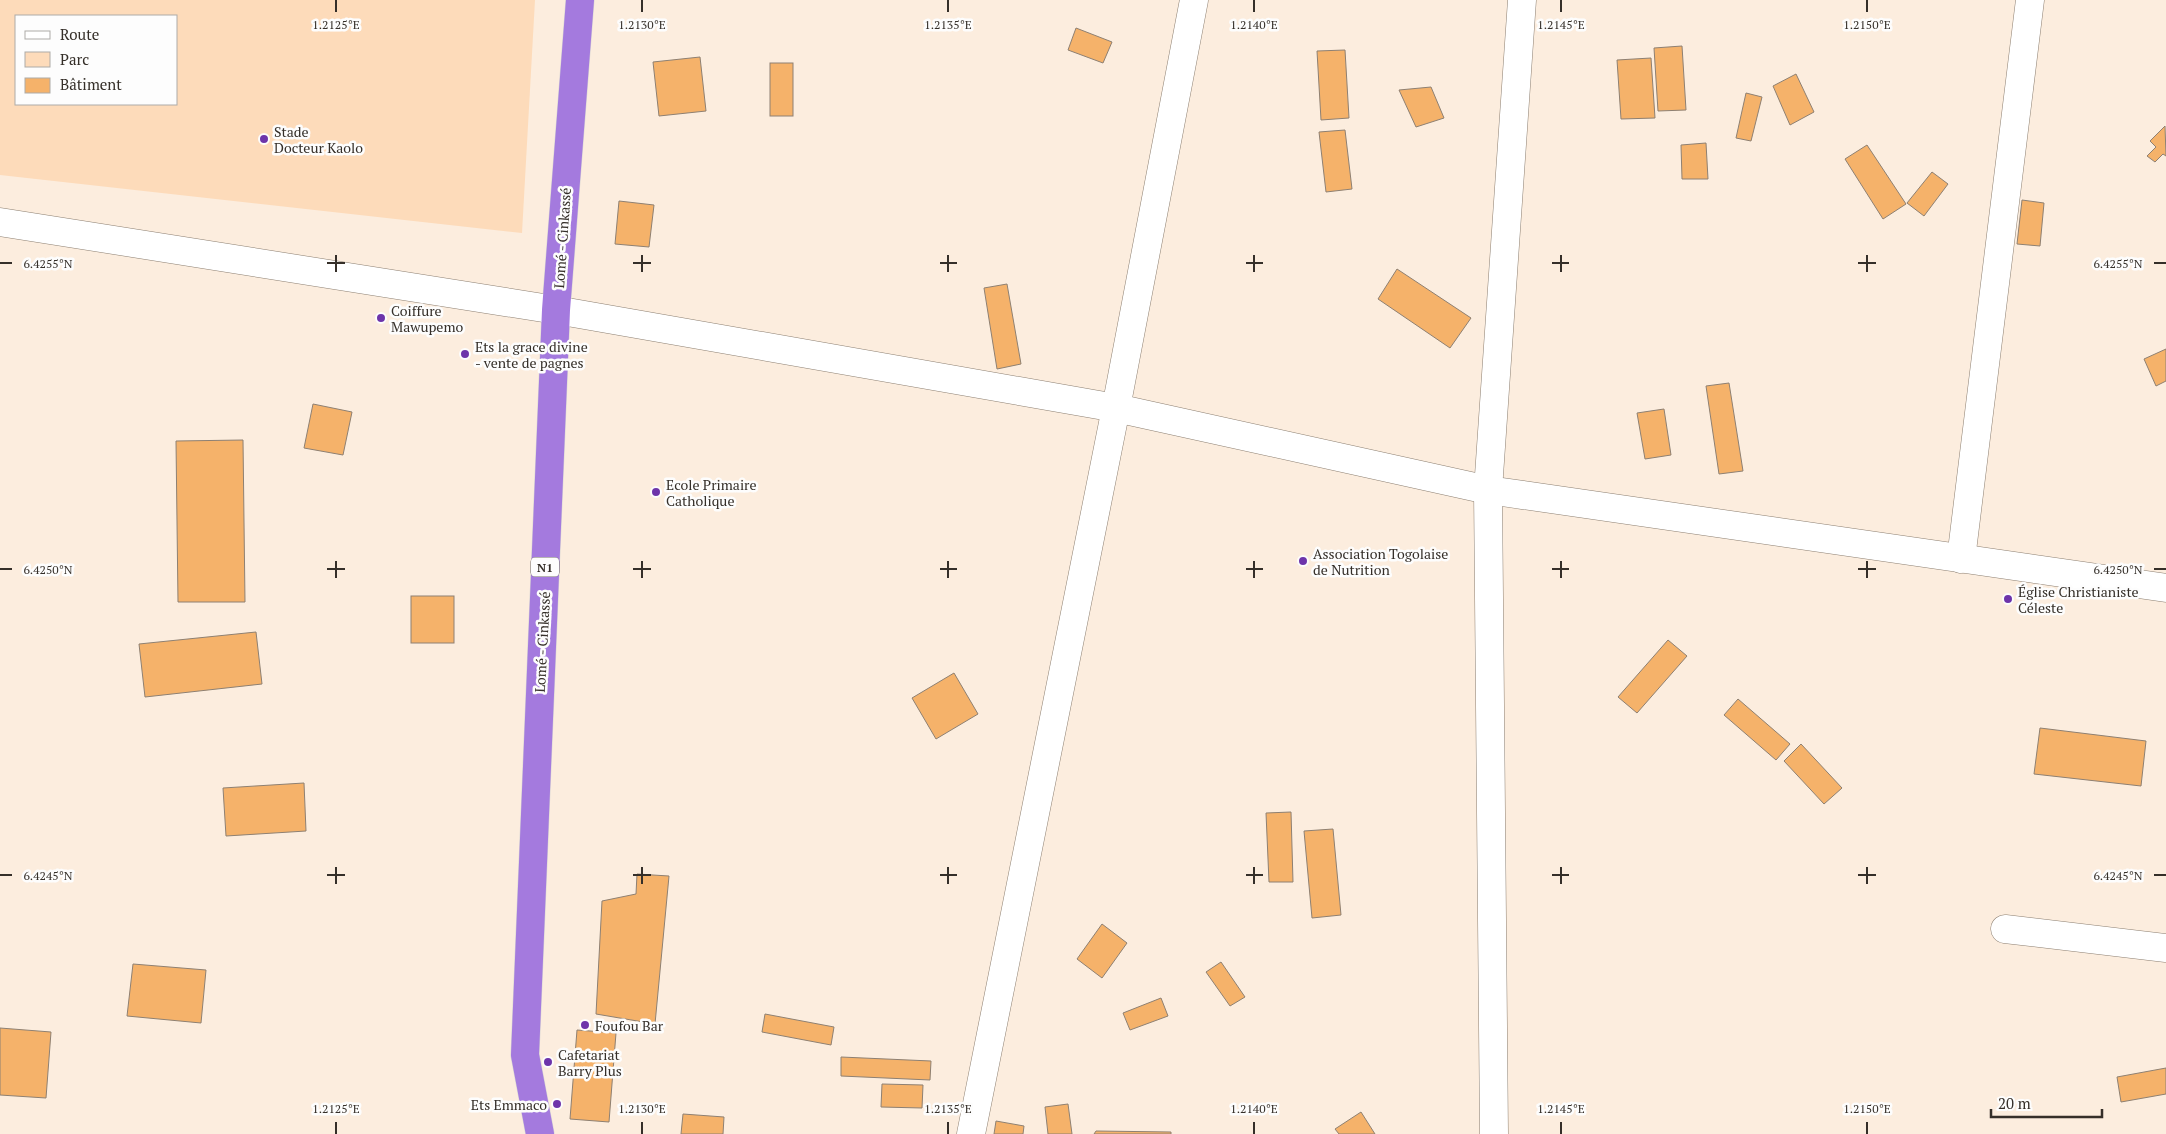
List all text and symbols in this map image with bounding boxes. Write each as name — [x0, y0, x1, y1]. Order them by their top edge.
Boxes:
legend — [15, 15, 178, 105]
text: 1.2125°E — [312, 17, 360, 32]
text: 1.2130°E — [618, 17, 666, 32]
text: 1.2135°E — [924, 17, 972, 32]
text: 1.2140°E — [1230, 17, 1278, 32]
text: 1.2145°E — [1537, 17, 1585, 32]
text: 1.2150°E — [1843, 17, 1891, 32]
text: Route — [60, 24, 99, 44]
text: Parc — [60, 49, 89, 69]
text: Bâtiment — [60, 74, 122, 94]
place label: Stade Docteur Kaolo — [274, 122, 363, 157]
marker: Stade Docteur Kaolo — [258, 133, 270, 145]
street label: Lomé - Cinkassé — [549, 187, 575, 289]
text: 6.4255°N — [23, 256, 73, 271]
text: 6.4255°N — [2093, 256, 2143, 271]
place label: Coiffure Mawupemo — [391, 301, 463, 336]
marker: Coiffure Mawupemo — [375, 312, 387, 324]
place label: Ets la grace divine - vente de pagnes — [475, 337, 588, 372]
marker: Ets la grace divine - vente de pagnes — [459, 348, 471, 360]
place label: Ecole Primaire Catholique — [666, 475, 757, 510]
marker: Ecole Primaire Catholique — [650, 486, 662, 498]
place label: Association Togolaise de Nutrition — [1313, 544, 1448, 579]
marker: Association Togolaise de Nutrition — [1297, 555, 1309, 567]
road number: N1 — [531, 558, 559, 576]
text: 6.4250°N — [23, 562, 73, 577]
text: 6.4250°N — [2093, 562, 2143, 577]
place label: Église Christianiste Céleste — [2018, 582, 2139, 617]
street label: Lomé - Cinkassé — [530, 591, 554, 693]
marker: Église Christianiste Céleste — [2002, 593, 2014, 605]
text: 6.4245°N — [23, 868, 73, 883]
text: 6.4245°N — [2093, 868, 2143, 883]
place label: Foufou Bar — [595, 1016, 664, 1035]
marker: Foufou Bar — [579, 1019, 591, 1031]
place label: Cafetariat Barry Plus — [558, 1045, 622, 1080]
marker: Cafetariat Barry Plus — [542, 1056, 554, 1068]
scale bar — [1991, 1086, 2102, 1118]
text: 20 m — [1998, 1093, 2031, 1113]
place label: Ets Emmaco — [471, 1095, 547, 1114]
marker: Ets Emmaco — [551, 1098, 563, 1110]
text: 1.2125°E — [312, 1101, 360, 1116]
text: 1.2130°E — [618, 1101, 666, 1116]
text: 1.2135°E — [924, 1101, 972, 1116]
text: 1.2140°E — [1230, 1101, 1278, 1116]
text: 1.2145°E — [1537, 1101, 1585, 1116]
text: 1.2150°E — [1843, 1101, 1891, 1116]

